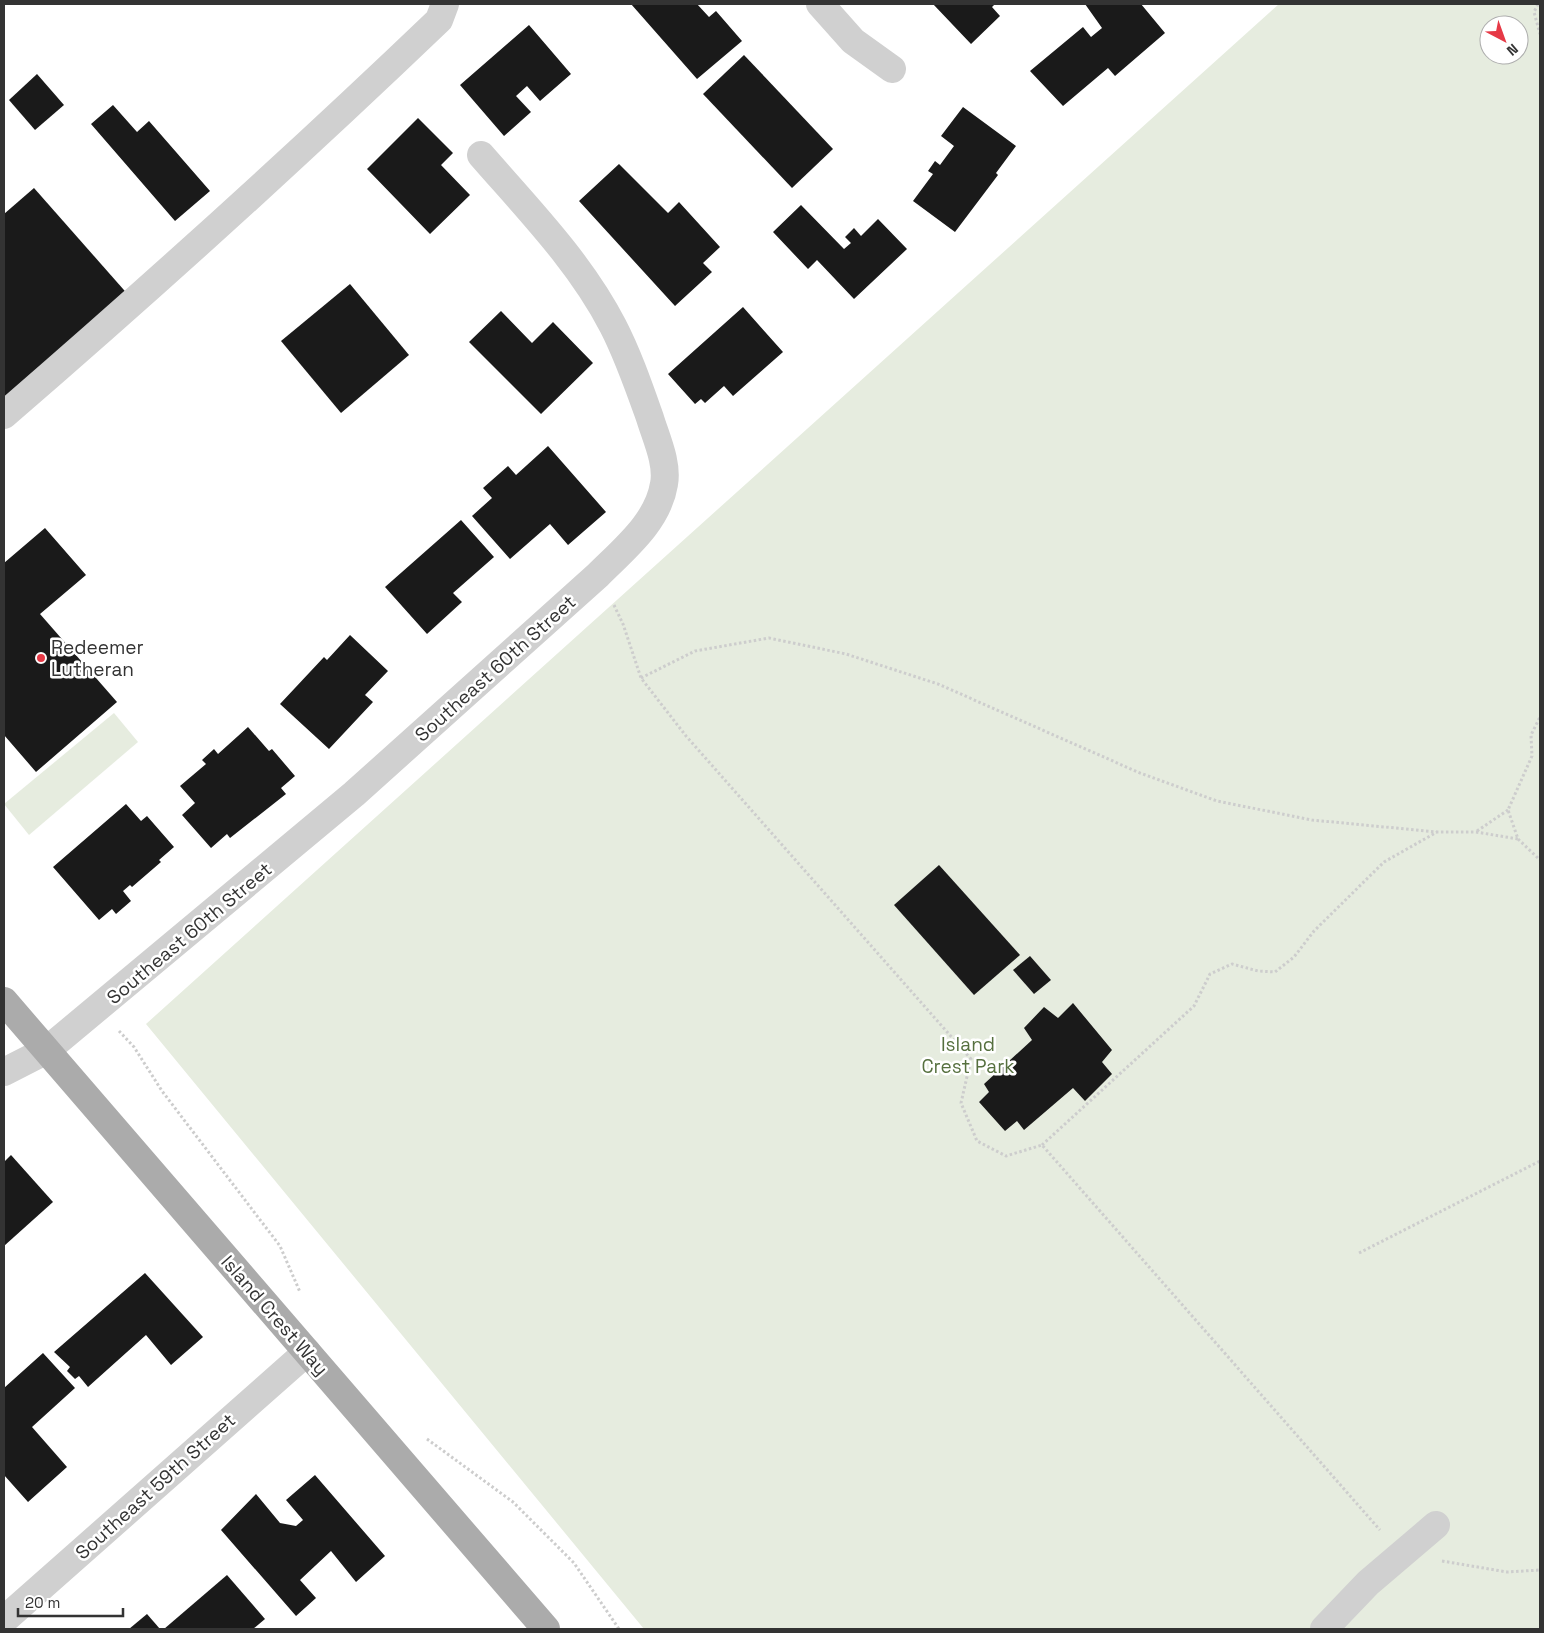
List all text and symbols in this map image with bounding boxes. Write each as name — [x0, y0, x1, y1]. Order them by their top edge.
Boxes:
north arrow — [1479, 15, 1529, 65]
text: N — [1503, 40, 1522, 60]
street label: Southeast 60th Street — [410, 589, 581, 747]
place label: Redeemer Lutheran — [51, 635, 144, 682]
marker: Redeemer Lutheran — [35, 652, 47, 664]
street label: Southeast 60th Street — [102, 857, 277, 1010]
park label: Island Crest Park — [921, 1032, 1015, 1079]
street label: Island Crest Way — [216, 1250, 334, 1381]
street label: Southeast 59th Street — [70, 1408, 241, 1565]
scale bar — [18, 1586, 122, 1618]
text: 20 m — [25, 1593, 60, 1612]

